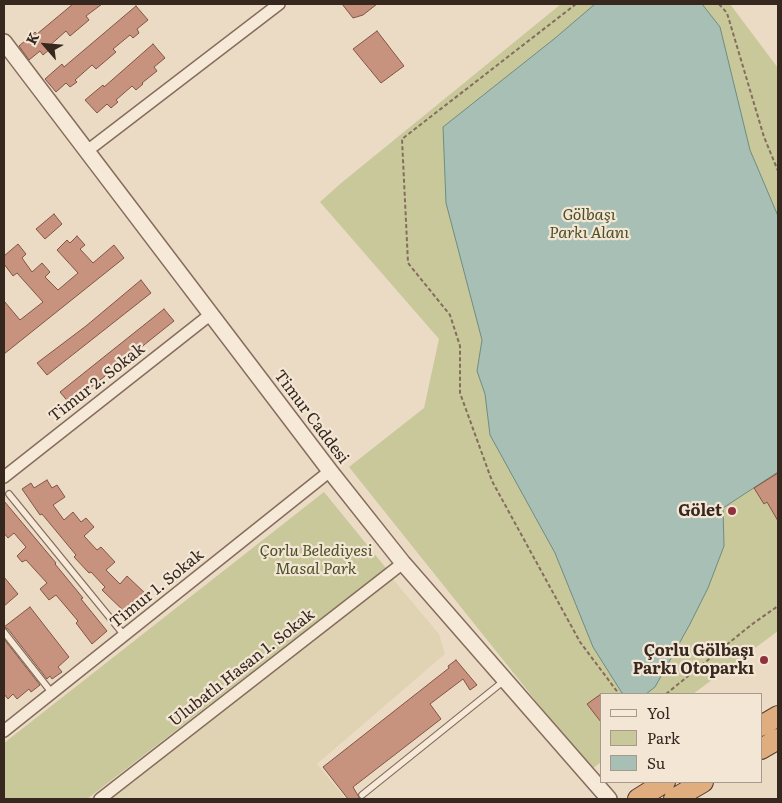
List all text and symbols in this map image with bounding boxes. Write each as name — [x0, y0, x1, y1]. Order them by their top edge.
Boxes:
north arrow — [20, 20, 70, 70]
text: K — [20, 29, 43, 48]
park label: Gölbaşı Parkı Alanı — [549, 205, 629, 243]
street label: Timur 2. Sokak — [45, 340, 149, 426]
street label: Timur Caddesi — [269, 366, 353, 468]
place label: Gölet — [678, 501, 722, 521]
marker: Gölet — [726, 505, 738, 517]
park label: Çorlu Belediyesi Masal Park — [260, 541, 372, 579]
street label: Timur 1. Sokak — [106, 545, 208, 633]
street label: Ulubatlı Hasan 1. Sokak — [165, 605, 319, 731]
place label: Çorlu Gölbaşı Parkı Otoparkı — [633, 641, 754, 679]
marker: Çorlu Gölbaşı Parkı Otoparkı — [758, 654, 770, 666]
legend — [600, 693, 762, 783]
text: Yol — [647, 701, 670, 724]
text: Park — [647, 726, 680, 749]
text: Su — [647, 751, 665, 774]

